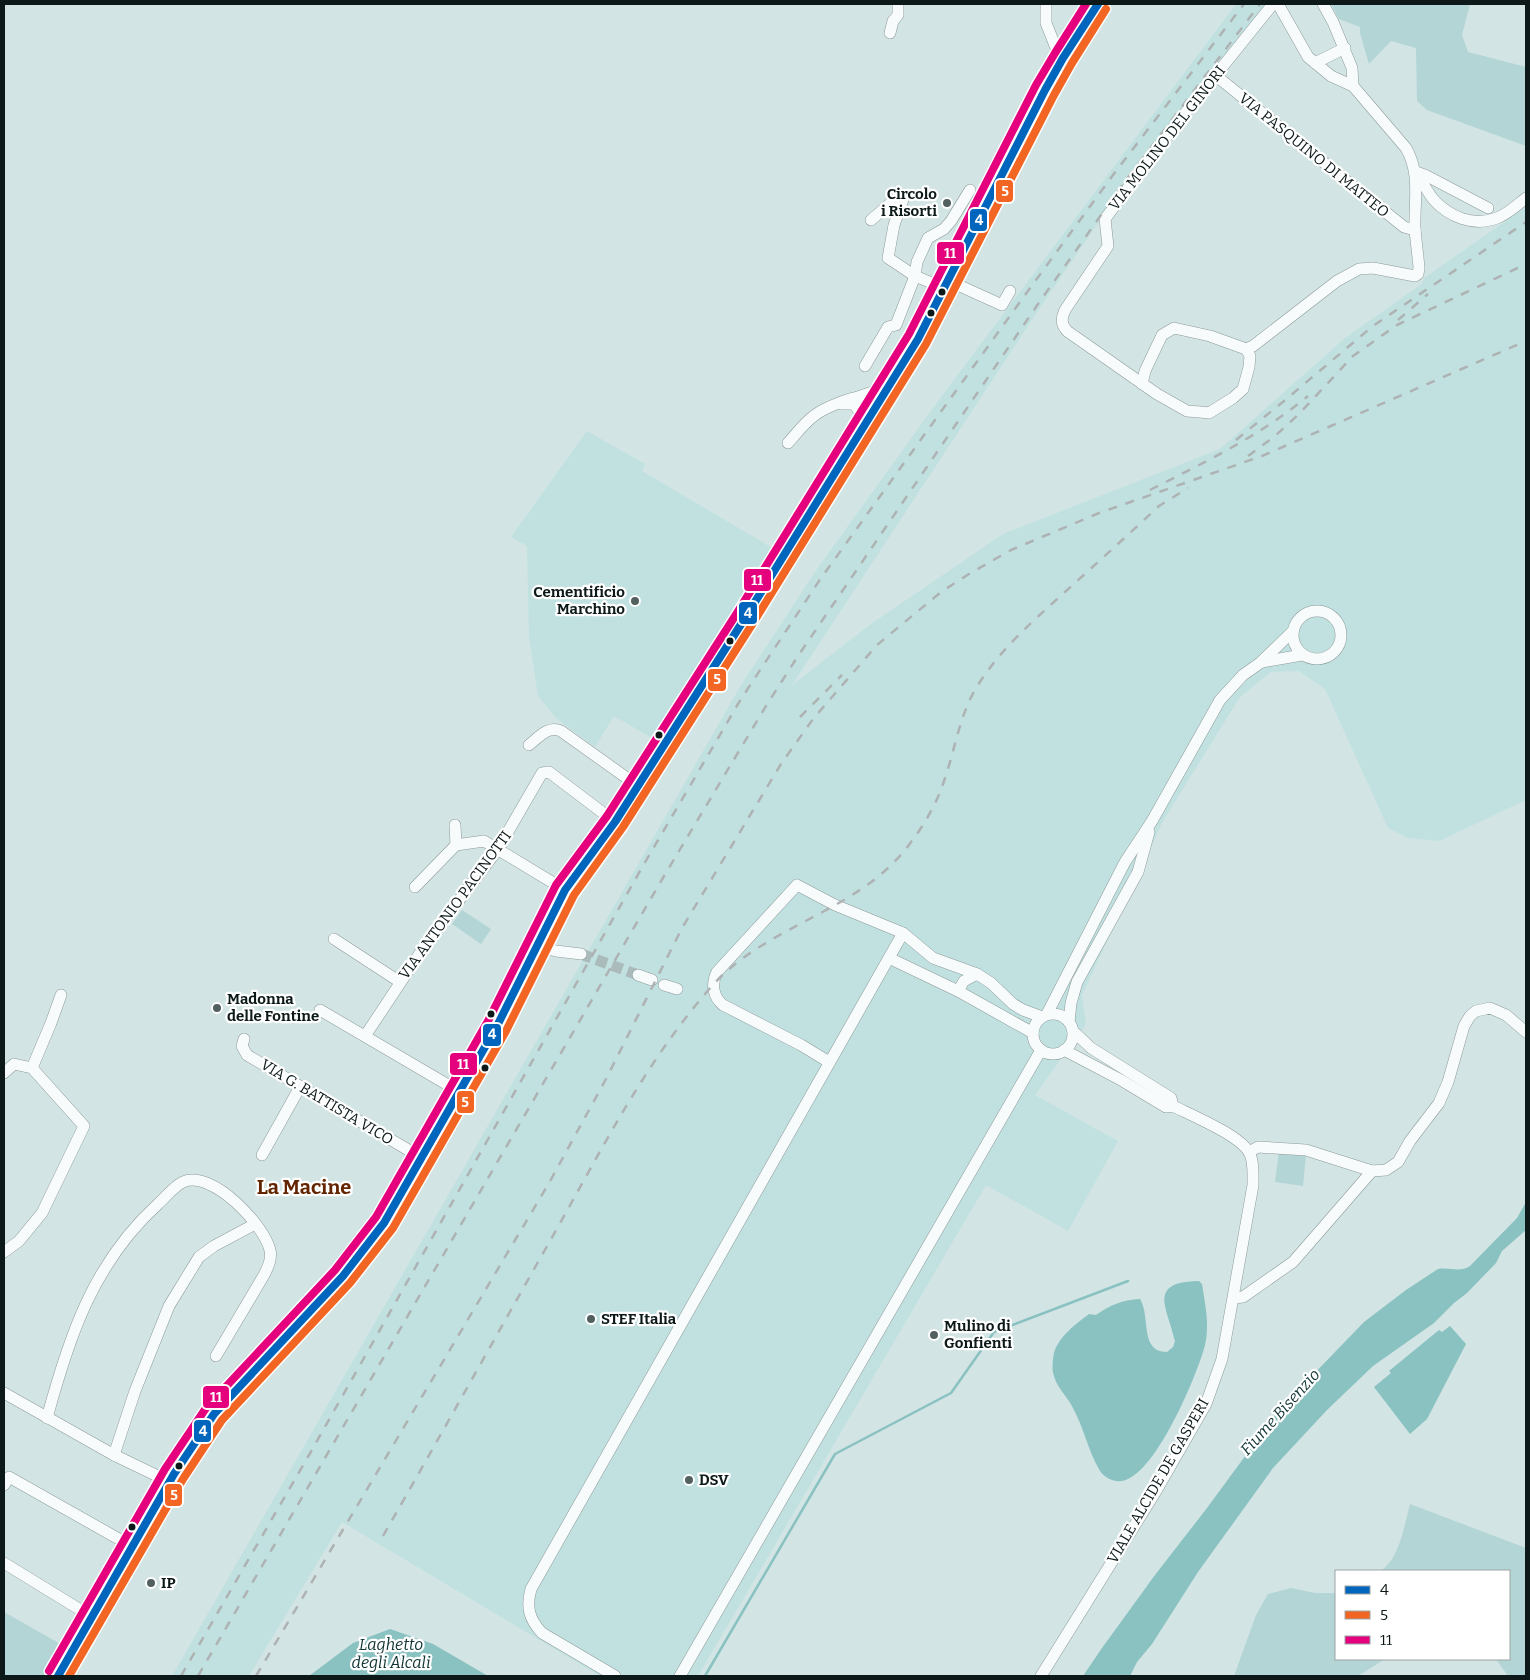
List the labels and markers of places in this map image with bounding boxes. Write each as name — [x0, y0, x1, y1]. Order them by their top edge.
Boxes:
place label: Circolo i Risorti — [881, 185, 937, 220]
marker: Circolo i Risorti — [941, 197, 953, 209]
unlabelled marker — [937, 287, 947, 297]
unlabelled marker — [926, 308, 936, 318]
place label: Cementificio Marchino — [533, 583, 625, 618]
marker: Cementificio Marchino — [629, 595, 641, 607]
unlabelled marker — [725, 636, 735, 646]
unlabelled marker — [654, 730, 664, 740]
place label: Madonna delle Fontine — [227, 990, 319, 1025]
marker: Madonna delle Fontine — [211, 1002, 223, 1014]
unlabelled marker — [486, 1009, 496, 1019]
unlabelled marker — [480, 1063, 490, 1073]
place label: STEF Italia — [601, 1310, 677, 1328]
marker: STEF Italia — [585, 1313, 597, 1325]
place label: Mulino di Gonfienti — [944, 1317, 1012, 1352]
marker: Mulino di Gonfienti — [928, 1329, 940, 1341]
unlabelled marker — [174, 1461, 184, 1471]
place label: DSV — [699, 1471, 729, 1489]
marker: DSV — [683, 1474, 695, 1486]
unlabelled marker — [127, 1522, 137, 1532]
place label: IP — [161, 1574, 176, 1592]
marker: IP — [145, 1577, 157, 1589]

